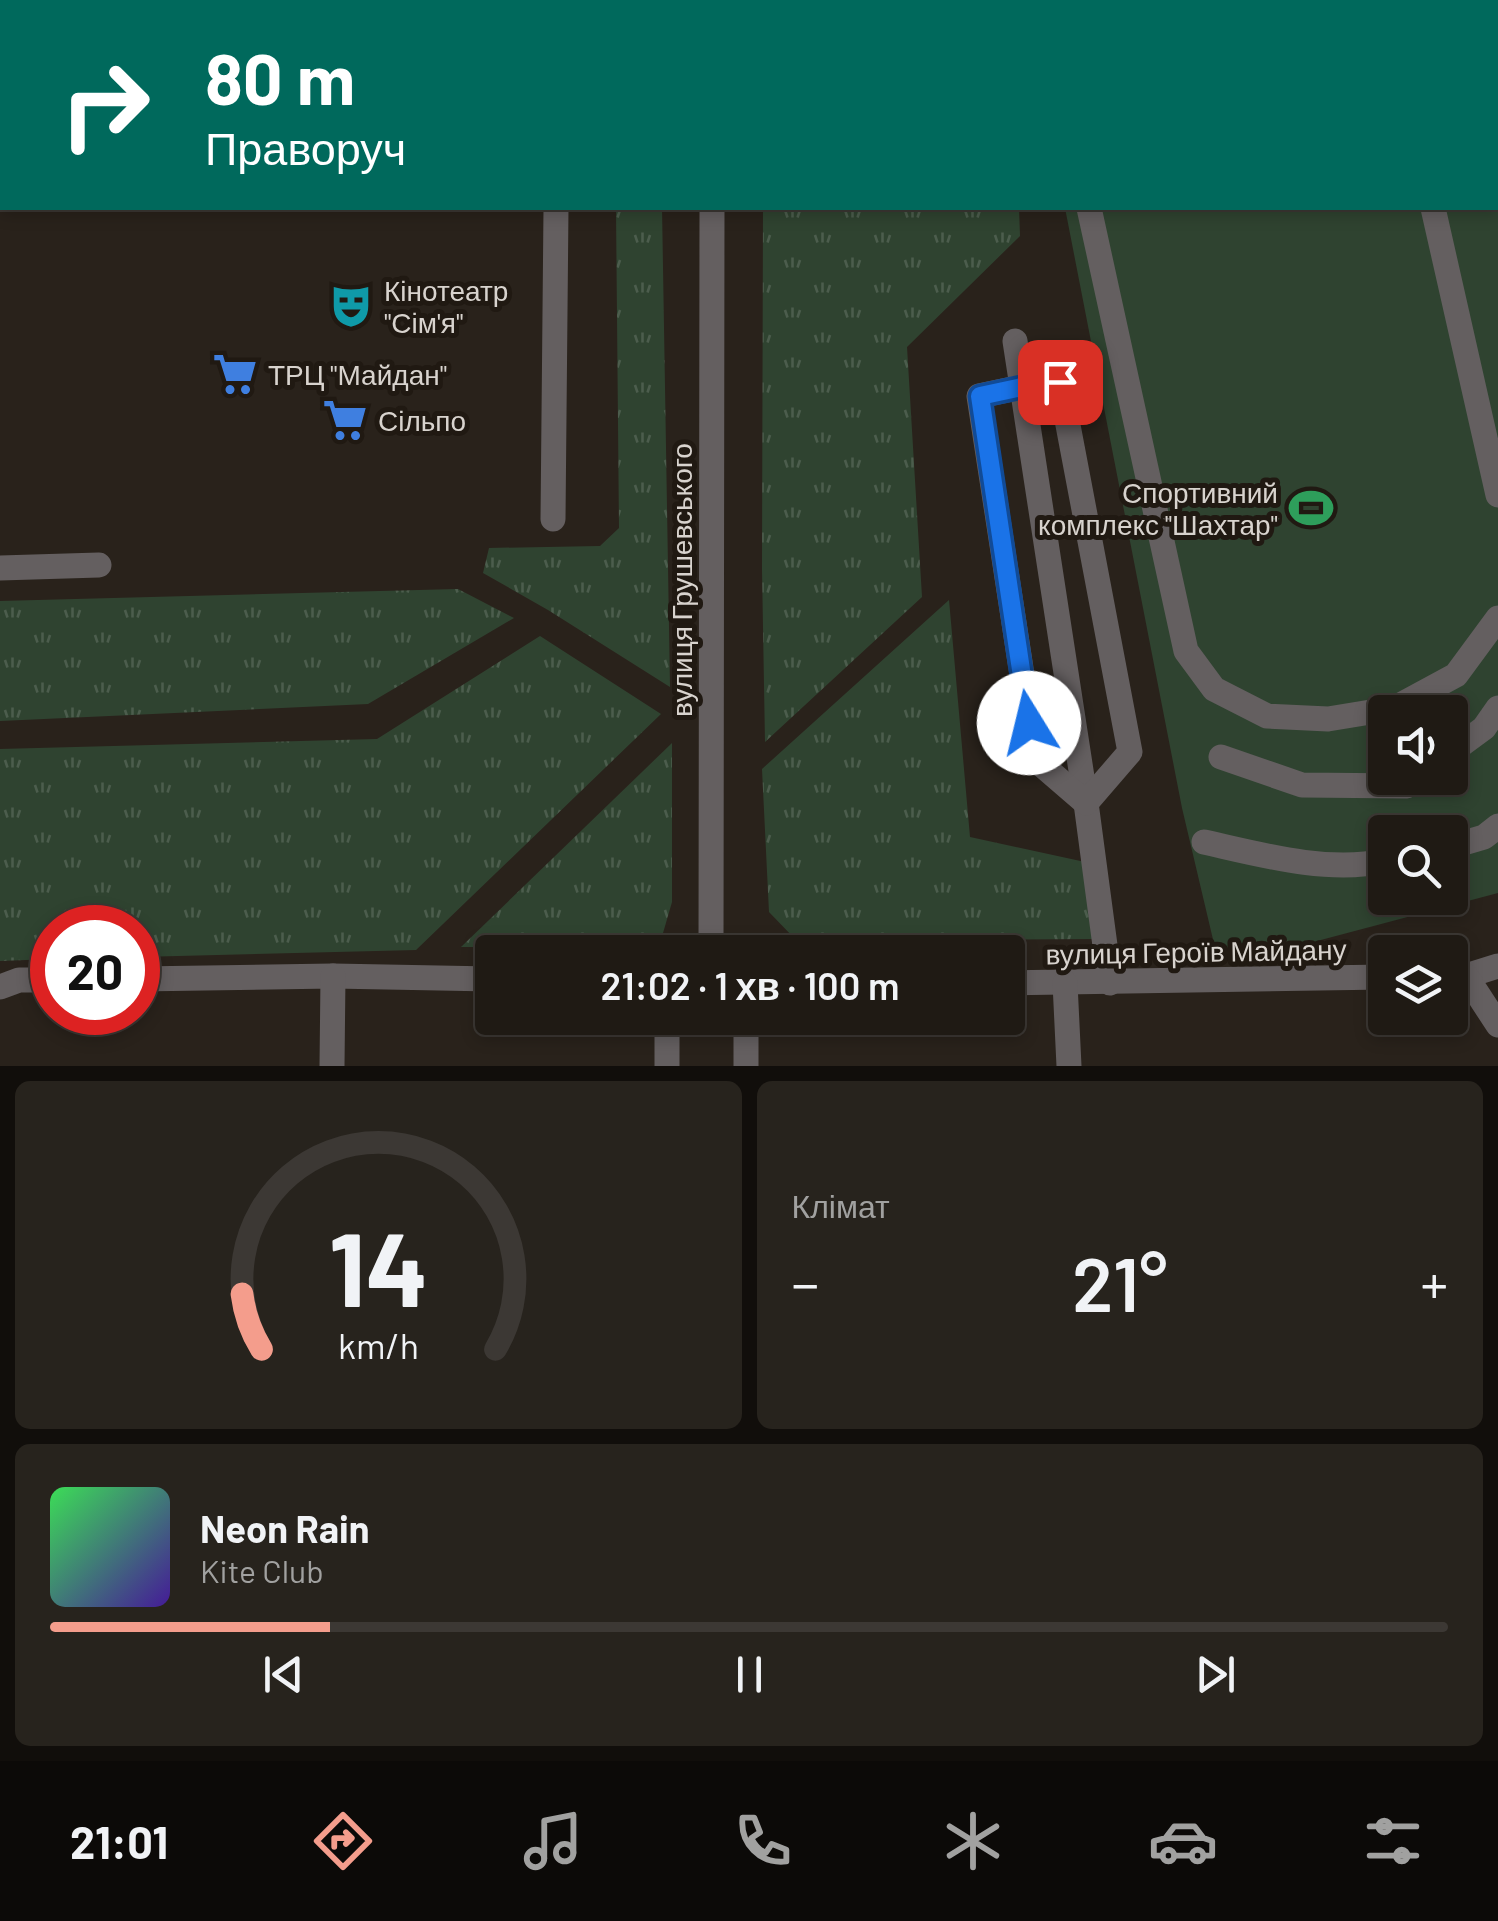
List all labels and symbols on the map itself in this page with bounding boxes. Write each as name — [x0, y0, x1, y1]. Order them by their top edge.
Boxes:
place label: Кінотеатр "Сім'я" — [384, 273, 508, 339]
theatre icon: Кінотеатр "Сім'я" — [327, 282, 375, 330]
pin — [1018, 340, 1103, 425]
supermarket icon: ТРЦ "Майдан" — [211, 350, 259, 398]
place label: ТРЦ "Майдан" — [268, 357, 447, 391]
supermarket icon: Сільпо — [321, 396, 369, 444]
place label: Сільпо — [378, 403, 466, 437]
street label: вулиця Грушевського — [664, 443, 698, 717]
place label: Спортивний комплекс "Шахтар" — [1038, 475, 1278, 541]
sports icon: Спортивний комплекс "Шахтар" — [1287, 484, 1335, 532]
position arrow — [977, 671, 1081, 775]
speed limit sign: 20 — [30, 905, 160, 1035]
street label: вулиця Героїв Майдану — [1045, 931, 1347, 971]

